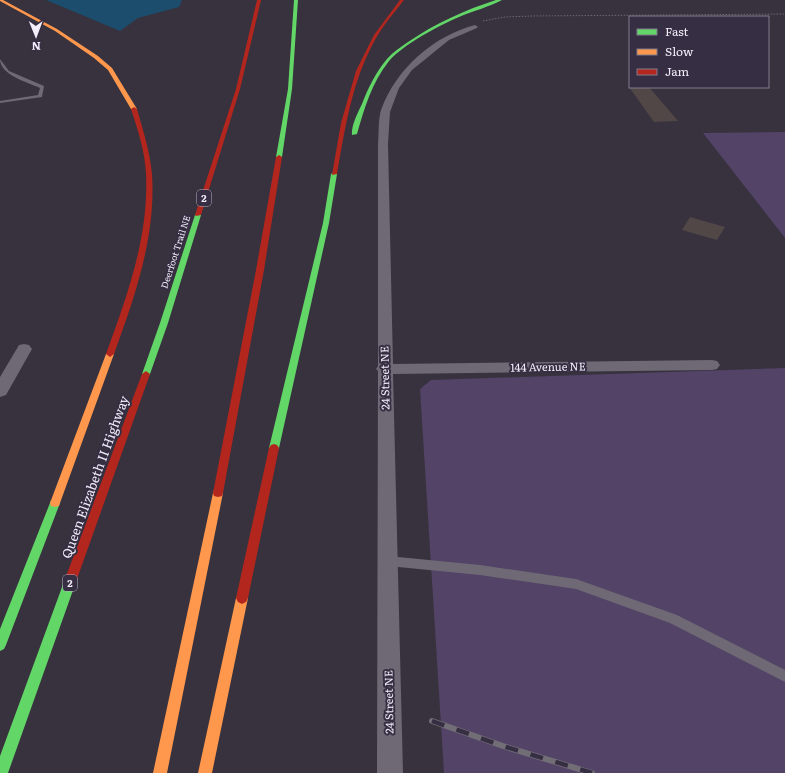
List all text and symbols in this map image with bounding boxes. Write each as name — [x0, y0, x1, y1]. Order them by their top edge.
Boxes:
north arrow — [16, 16, 56, 56]
legend — [629, 16, 769, 88]
text: Fast — [665, 22, 689, 40]
text: N — [31, 39, 41, 55]
text: Slow — [665, 42, 694, 60]
text: Jam — [665, 62, 690, 80]
road number: 2 — [197, 190, 211, 206]
street label: Deerfoot Trail NE — [157, 213, 194, 290]
street label: 24 Street NE — [375, 346, 393, 410]
street label: 144 Avenue NE — [510, 357, 586, 375]
street label: Queen Elizabeth II Highway — [56, 392, 133, 561]
road number: 2 — [63, 575, 77, 591]
street label: 24 Street NE — [379, 670, 397, 734]

